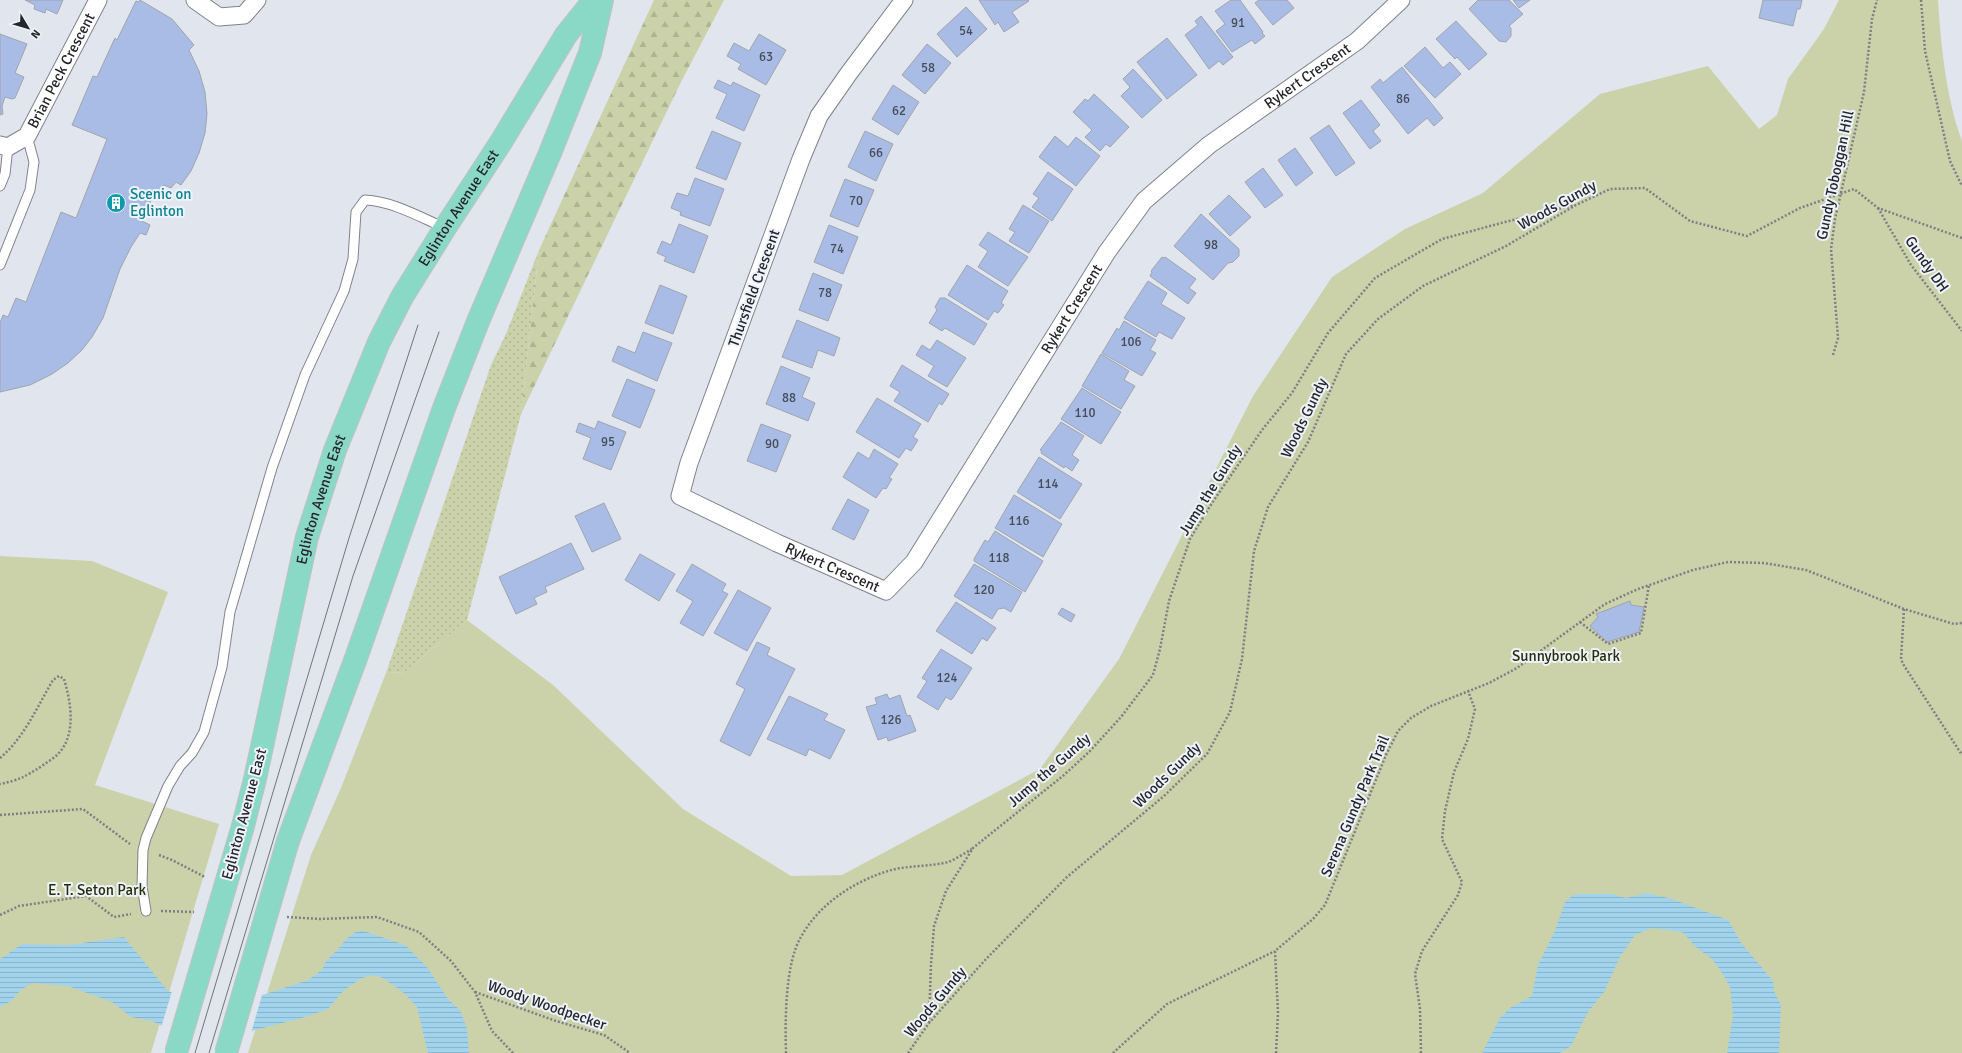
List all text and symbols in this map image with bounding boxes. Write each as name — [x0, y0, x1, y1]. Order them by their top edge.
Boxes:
north arrow — [8, 8, 48, 48]
street label: Brian Peck Crescent — [24, 10, 99, 131]
house number: 91 — [1231, 15, 1245, 31]
house number: 54 — [959, 23, 973, 39]
text: N — [28, 27, 43, 41]
street label: Rykert Crescent — [1261, 39, 1354, 112]
house number: 63 — [759, 49, 773, 65]
house number: 58 — [921, 60, 935, 76]
house number: 86 — [1396, 91, 1410, 107]
house number: 62 — [892, 103, 906, 119]
street label: Gundy Toboggan Hill — [1813, 109, 1857, 241]
house number: 66 — [869, 145, 883, 161]
street label: Eglinton Avenue East — [414, 146, 503, 270]
street label: Woods Gundy — [1515, 176, 1599, 234]
place label: Scenic on Eglinton — [130, 185, 191, 220]
building icon: Scenic on Eglinton — [105, 192, 127, 214]
house number: 70 — [849, 193, 863, 209]
street label: Thursfield Crescent — [724, 227, 784, 349]
street label: Gundy DH — [1901, 233, 1953, 295]
house number: 98 — [1204, 237, 1218, 253]
house number: 74 — [830, 241, 844, 257]
street label: Rykert Crescent — [1037, 261, 1106, 357]
house number: 78 — [818, 285, 832, 301]
house number: 106 — [1120, 334, 1142, 350]
street label: Woods Gundy — [1277, 375, 1331, 461]
house number: 88 — [782, 390, 796, 406]
house number: 110 — [1074, 405, 1096, 421]
street label: Eglinton Avenue East — [292, 432, 349, 566]
house number: 95 — [601, 434, 615, 450]
house number: 90 — [765, 436, 779, 452]
street label: Jump the Gundy — [1175, 441, 1245, 539]
house number: 114 — [1037, 476, 1059, 492]
house number: 116 — [1008, 513, 1030, 529]
street label: Rykert Crescent — [782, 539, 883, 596]
house number: 118 — [988, 550, 1010, 566]
house number: 120 — [973, 582, 995, 598]
park label: Sunnybrook Park — [1512, 647, 1621, 665]
house number: 124 — [936, 670, 958, 686]
house number: 126 — [880, 712, 902, 728]
street label: Jump the Gundy — [1004, 729, 1094, 811]
street label: Serena Gundy Park Trail — [1317, 732, 1393, 880]
street label: Woods Gundy — [1130, 738, 1204, 812]
street label: Eglinton Avenue East — [218, 746, 270, 882]
park label: E. T. Seton Park — [48, 881, 147, 899]
street label: Woods Gundy — [900, 963, 970, 1041]
street label: Woody Woodpecker — [485, 976, 609, 1034]

